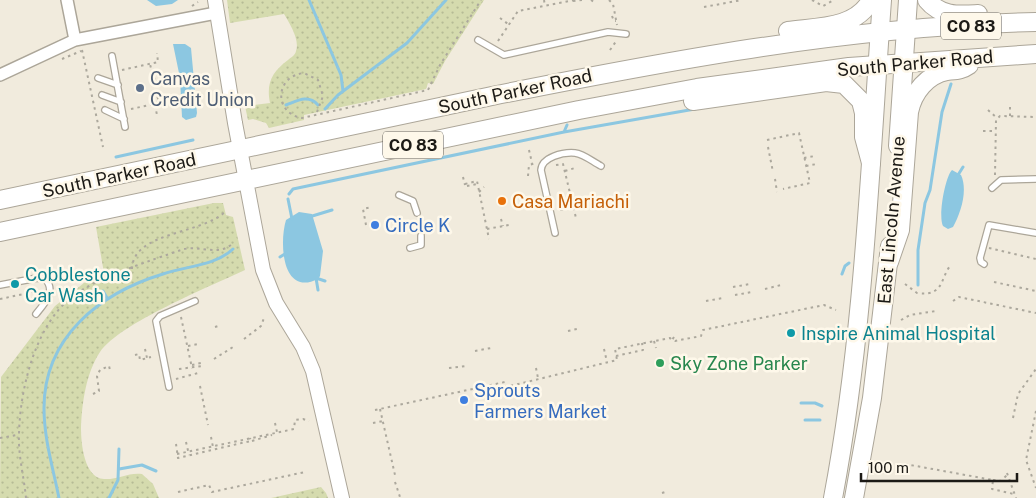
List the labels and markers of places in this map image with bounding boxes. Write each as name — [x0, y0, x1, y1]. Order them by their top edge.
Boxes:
place label: Canvas Credit Union — [150, 68, 254, 110]
marker: Canvas Credit Union — [134, 82, 146, 94]
place label: Casa Mariachi — [512, 191, 629, 212]
marker: Casa Mariachi — [496, 195, 508, 207]
place label: Circle K — [385, 215, 450, 236]
marker: Circle K — [369, 219, 381, 231]
place label: Cobblestone Car Wash — [25, 264, 131, 306]
marker: Cobblestone Car Wash — [9, 278, 21, 290]
place label: Inspire Animal Hospital — [801, 323, 996, 344]
marker: Inspire Animal Hospital — [785, 327, 797, 339]
place label: Sky Zone Parker — [670, 353, 808, 374]
marker: Sky Zone Parker — [654, 357, 666, 369]
place label: Sprouts Farmers Market — [474, 380, 607, 422]
marker: Sprouts Farmers Market — [458, 394, 470, 406]

